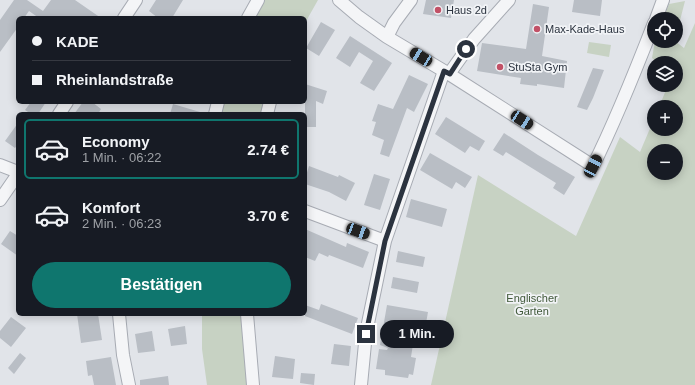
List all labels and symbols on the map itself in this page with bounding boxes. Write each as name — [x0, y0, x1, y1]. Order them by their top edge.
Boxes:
place label: Haus 2d — [446, 4, 487, 16]
marker: Haus 2d — [433, 5, 443, 15]
place label: Max-Kade-Haus — [545, 23, 625, 35]
marker: Max-Kade-Haus — [532, 24, 542, 34]
route start — [457, 40, 475, 58]
car — [408, 46, 434, 68]
place label: StuSta Gym — [508, 61, 567, 73]
marker: StuSta Gym — [495, 62, 505, 72]
car — [509, 108, 535, 132]
car — [582, 153, 604, 179]
car — [345, 221, 371, 241]
park label: Englischer Garten — [506, 292, 558, 317]
callout: 1 Min. — [380, 320, 454, 348]
route end — [357, 325, 375, 343]

